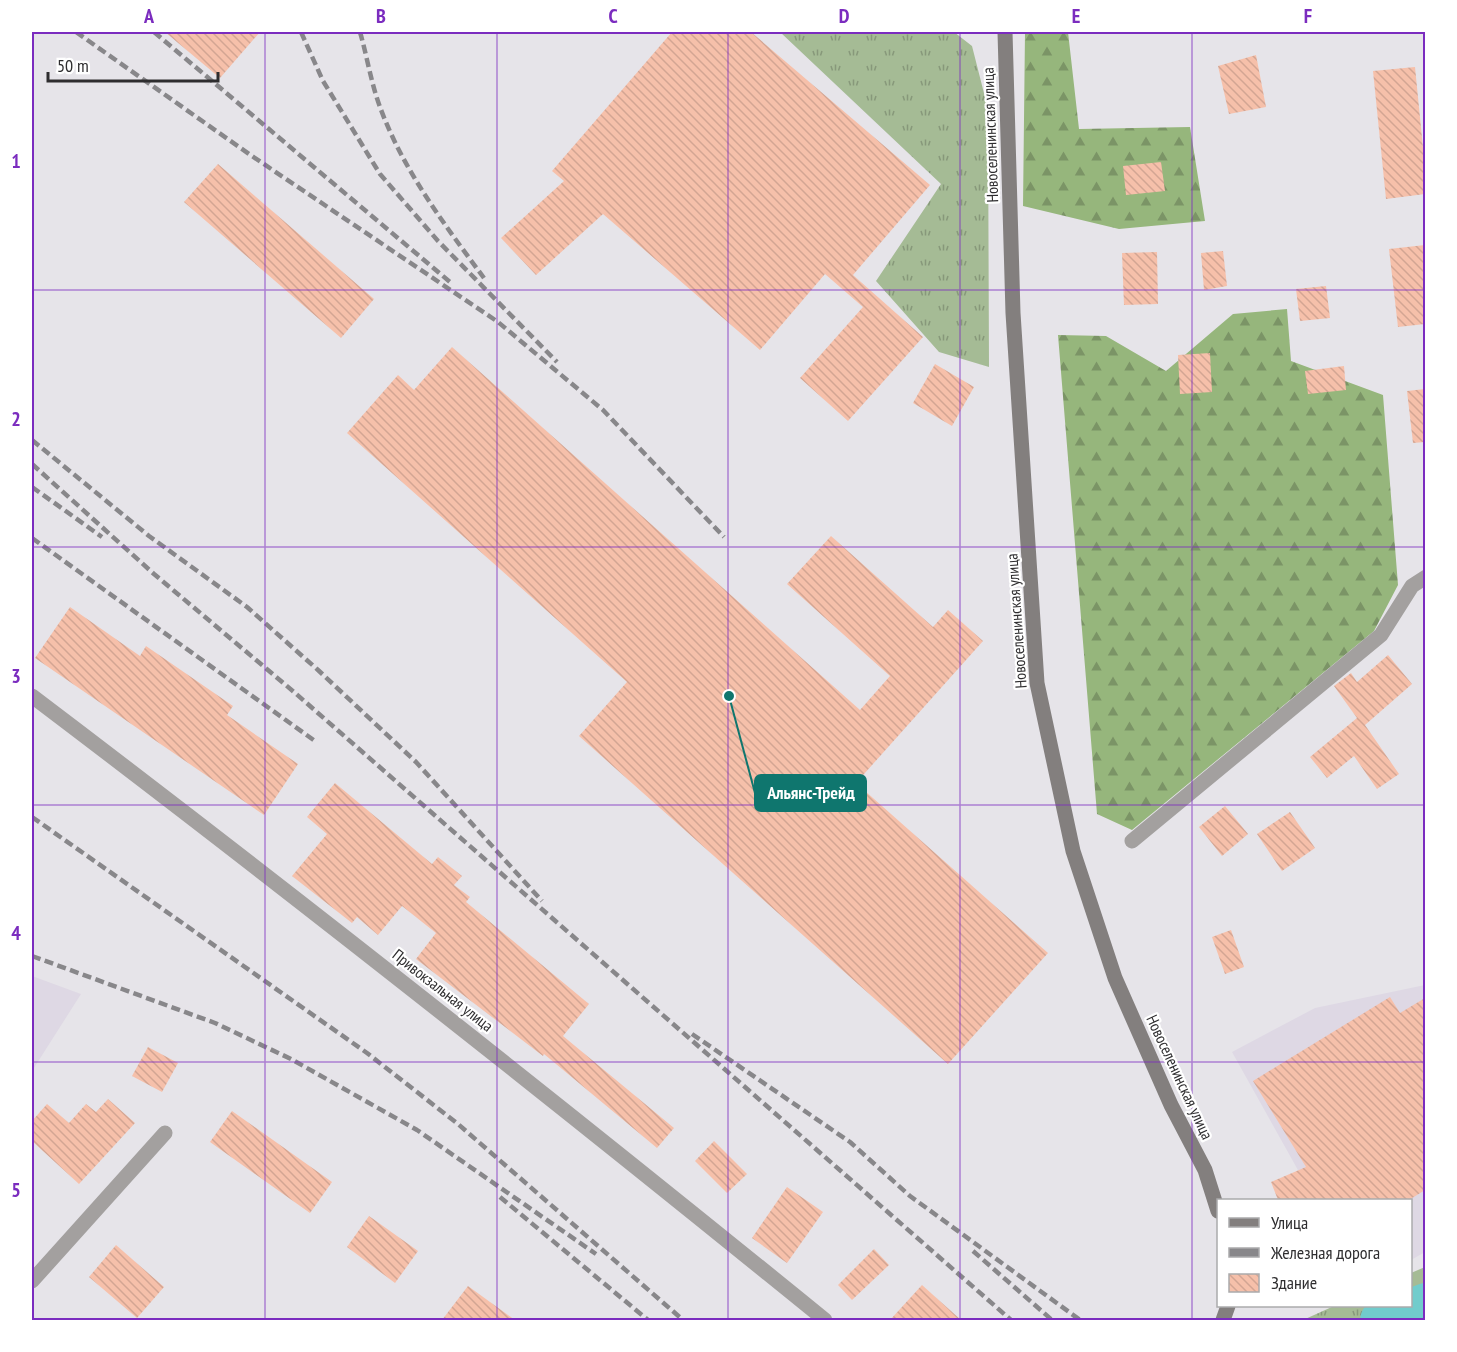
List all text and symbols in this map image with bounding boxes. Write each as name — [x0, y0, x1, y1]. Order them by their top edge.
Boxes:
text: A — [143, 3, 155, 29]
text: B — [376, 3, 386, 29]
text: C — [608, 3, 618, 29]
text: D — [839, 3, 850, 29]
text: E — [1072, 3, 1080, 29]
text: F — [1304, 3, 1312, 29]
scale bar — [48, 45, 218, 83]
text: 50 m — [57, 54, 89, 77]
street label: Новоселенинская улица — [978, 67, 1002, 203]
text: 1 — [11, 148, 21, 174]
text: 2 — [11, 406, 21, 432]
street label: Новоселенинская улица — [1001, 553, 1031, 689]
text: 3 — [11, 663, 21, 689]
callout: Альянс-Трейд — [755, 775, 866, 811]
text: Альянс-Трейд — [766, 781, 855, 804]
text: 4 — [11, 920, 21, 946]
street label: Привокзальная улица — [389, 945, 497, 1035]
street label: Новоселенинская улица — [1142, 1011, 1218, 1143]
text: 5 — [11, 1177, 21, 1203]
legend — [1217, 1199, 1412, 1307]
text: Улица — [1271, 1211, 1308, 1234]
text: Железная дорога — [1270, 1241, 1380, 1264]
text: Здание — [1271, 1271, 1317, 1294]

